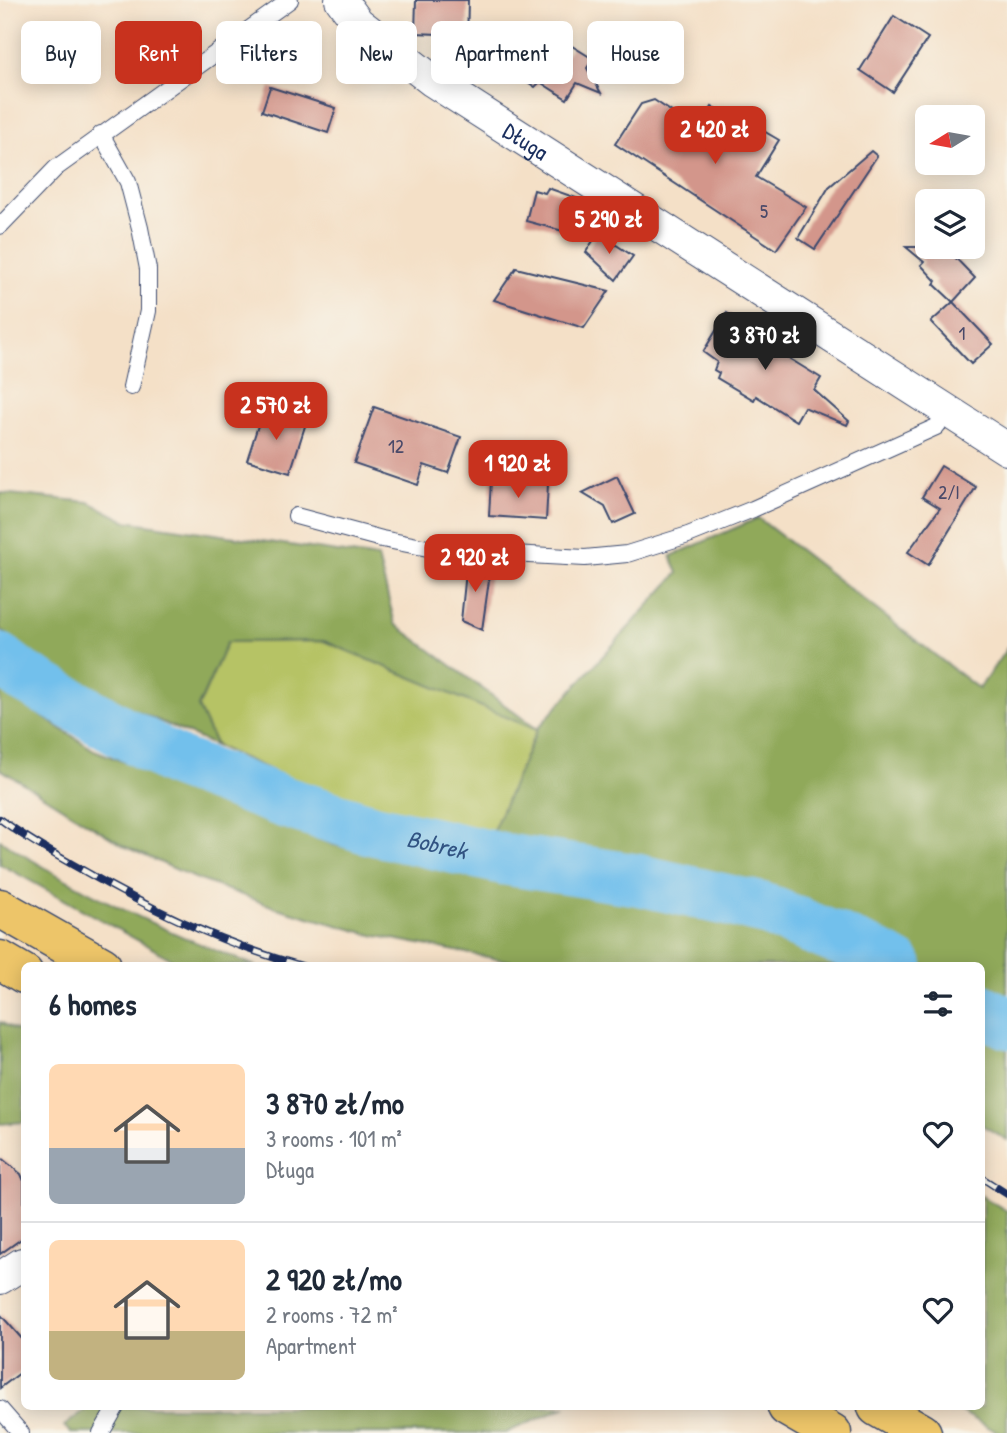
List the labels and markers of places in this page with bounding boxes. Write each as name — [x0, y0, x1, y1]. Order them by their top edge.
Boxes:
pin: 2 420 zł — [643, 106, 787, 166]
pin: 5 290 zł — [537, 196, 681, 256]
pin: 3 870 zł — [693, 312, 837, 372]
pin: 2 570 zł — [204, 382, 348, 442]
pin: 1 920 zł — [446, 440, 590, 500]
pin: 2 920 zł — [403, 534, 547, 594]

